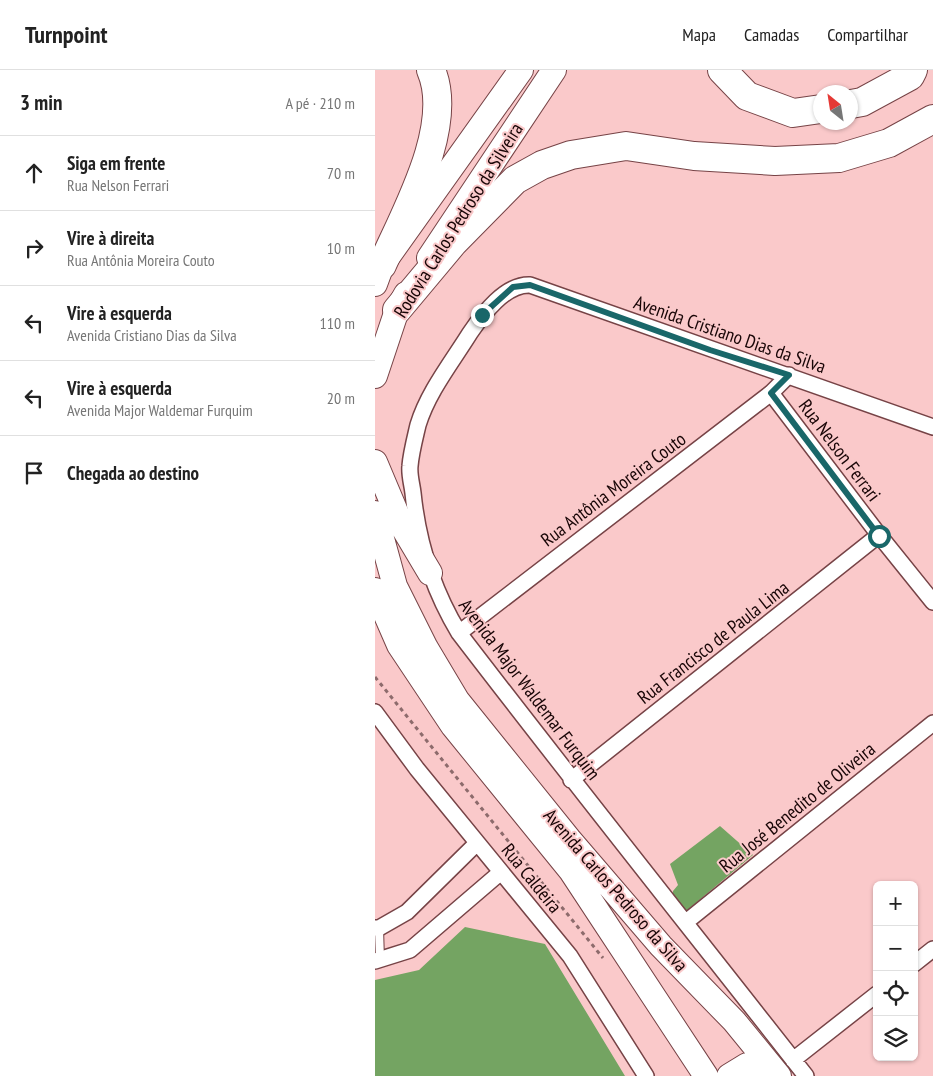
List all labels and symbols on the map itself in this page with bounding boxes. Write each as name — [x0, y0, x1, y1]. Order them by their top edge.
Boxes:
north arrow — [813, 85, 858, 130]
street label: Rodovia Carlos Pedroso da Silveira — [388, 118, 528, 322]
street label: Avenida Cristiano Dias da Silva — [631, 290, 829, 378]
route end — [471, 304, 494, 327]
street label: Rua Nelson Ferrari — [794, 394, 886, 506]
street label: Rua Antônia Moreira Couto — [536, 427, 690, 551]
route start — [868, 525, 891, 548]
street label: Rua Francisco de Paula Lima — [632, 575, 794, 709]
street label: Avenida Major Waldemar Furquim — [454, 594, 606, 784]
street label: Rua José Benedito de Oliveira — [714, 737, 880, 877]
street label: Avenida Carlos Pedroso da Silva — [539, 804, 693, 976]
street label: Rua Caldeira — [497, 838, 567, 918]

